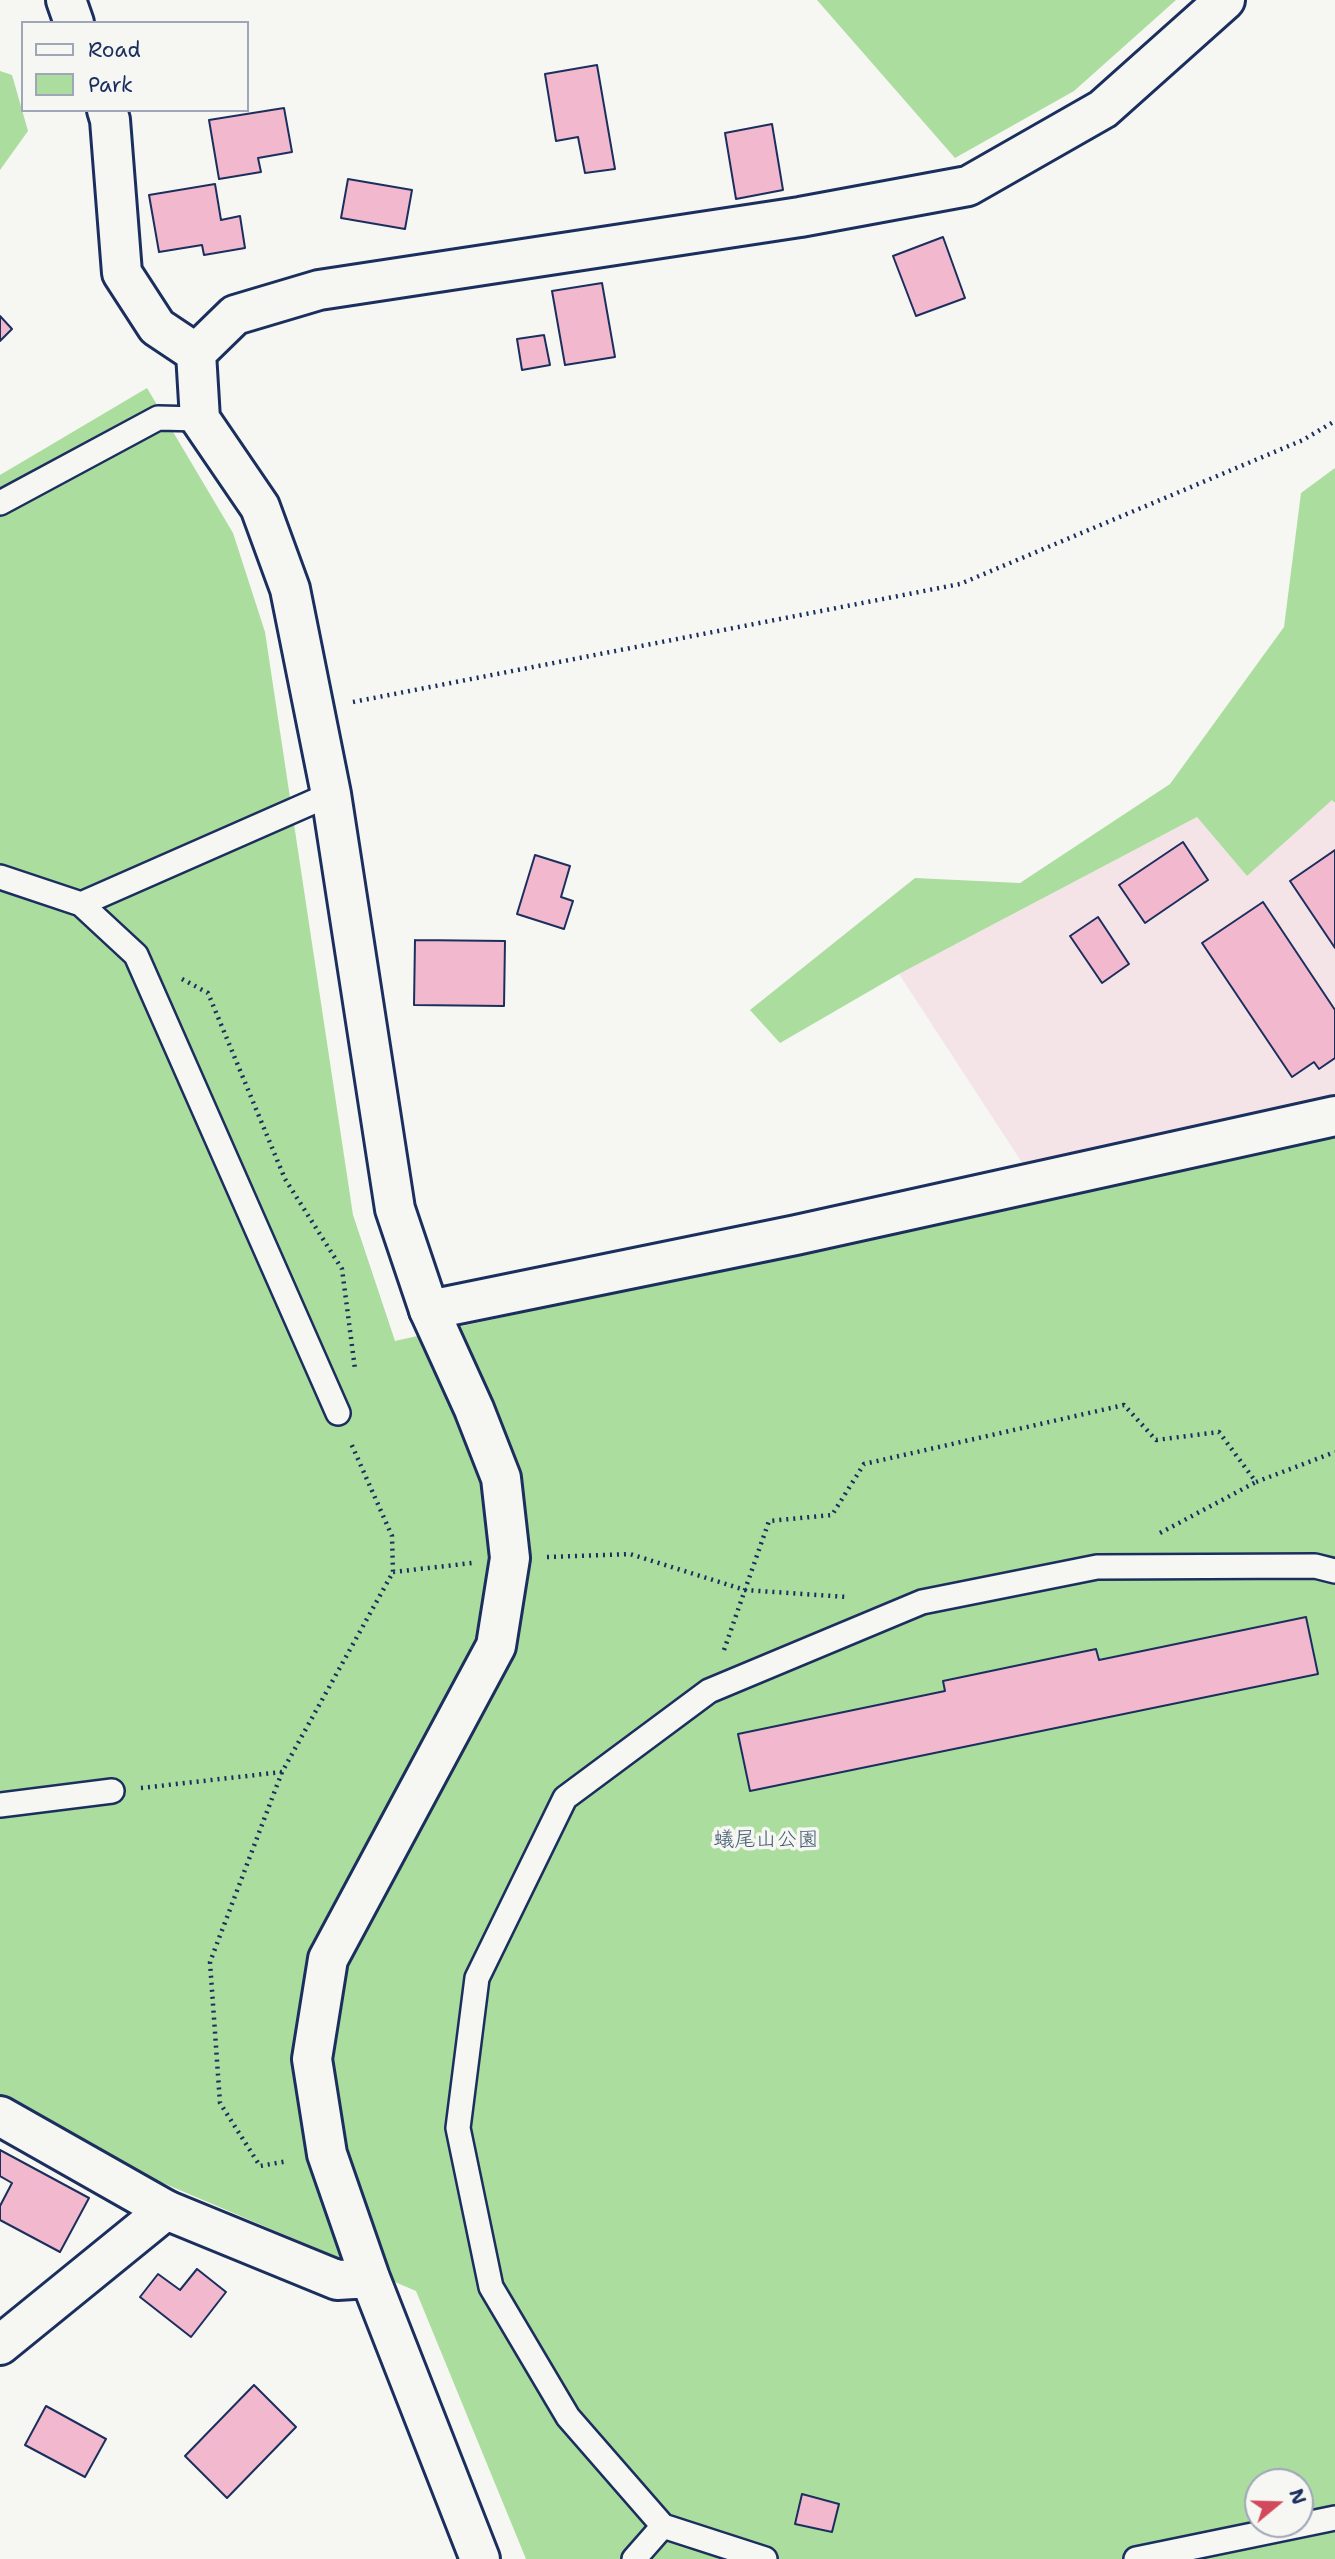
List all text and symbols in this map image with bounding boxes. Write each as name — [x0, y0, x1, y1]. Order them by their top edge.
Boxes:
legend — [21, 21, 248, 112]
text: Road — [88, 36, 141, 64]
text: Park — [88, 71, 133, 99]
park label: 蟻尾山公園 — [714, 1828, 818, 1854]
north arrow — [1244, 2468, 1314, 2538]
text: N — [1283, 2485, 1312, 2508]

